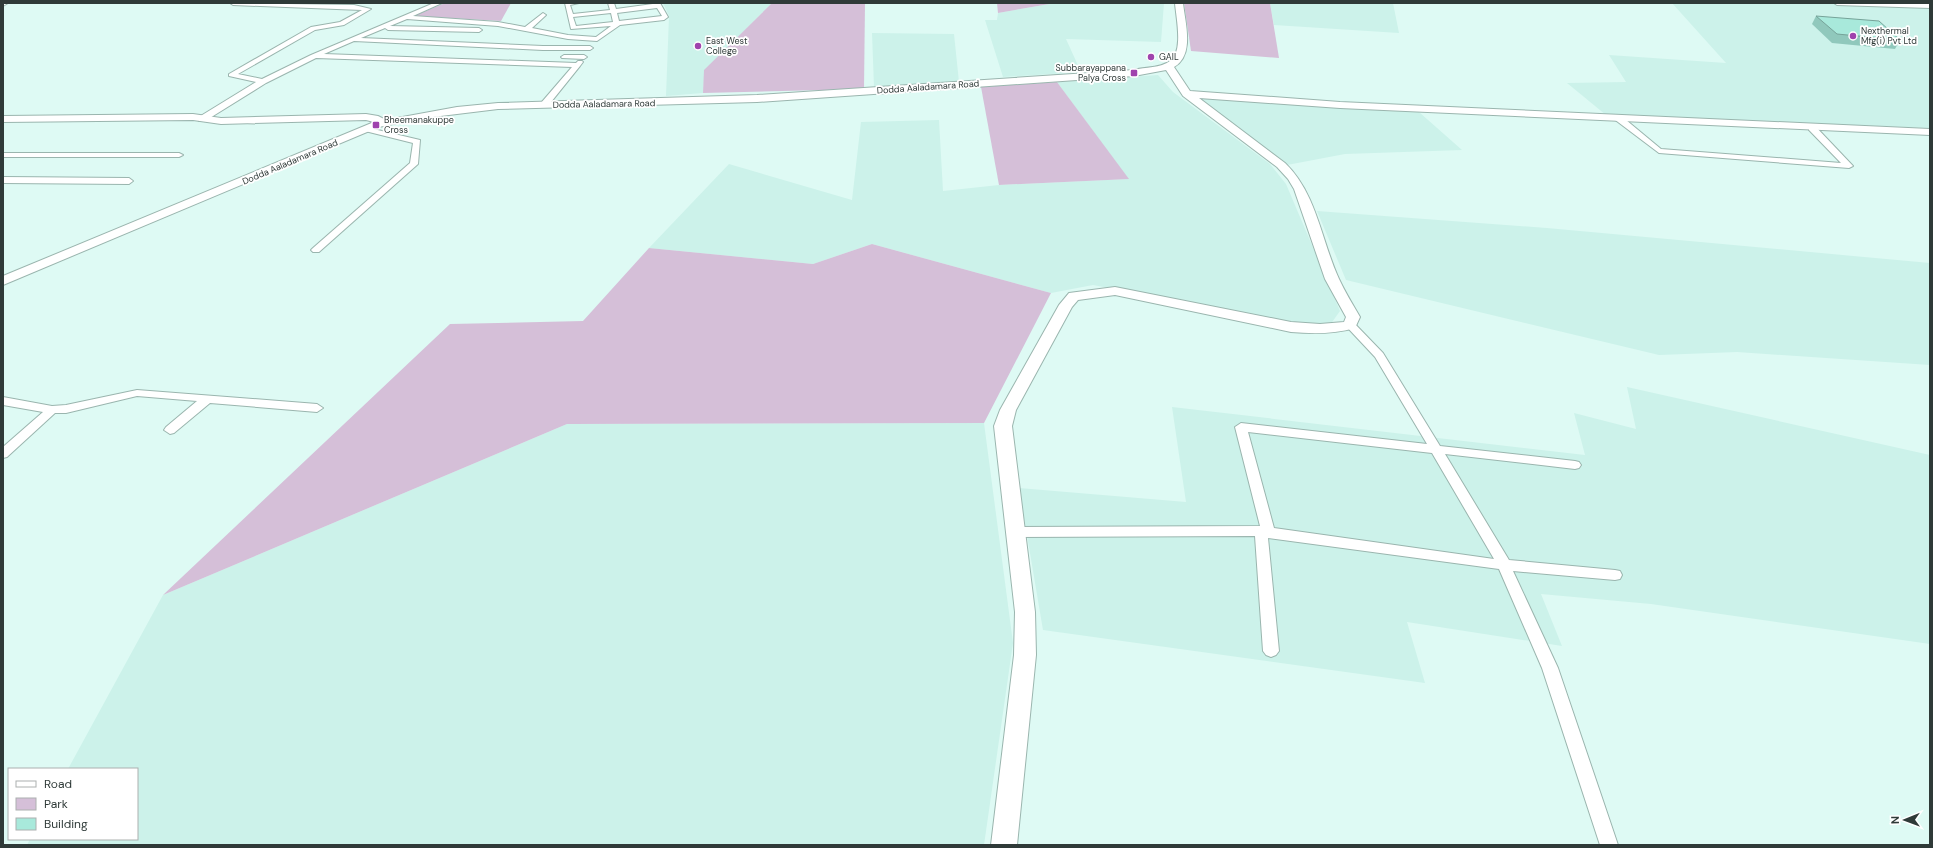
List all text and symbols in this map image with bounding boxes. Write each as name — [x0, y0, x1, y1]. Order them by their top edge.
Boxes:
place label: Nexthermal Mfg(i) Pvt Ltd — [1861, 25, 1917, 47]
marker: Nexthermal Mfg(i) Pvt Ltd — [1848, 31, 1858, 41]
place label: East West College — [706, 35, 748, 57]
marker: East West College — [693, 41, 703, 51]
place label: GAIL — [1159, 51, 1179, 63]
marker: GAIL — [1146, 52, 1156, 62]
place label: Subbarayappana Palya Cross — [1056, 62, 1126, 84]
marker: Subbarayappana Palya Cross — [1129, 68, 1139, 78]
street label: Dodda Aaladamara Road — [876, 77, 980, 97]
street label: Dodda Aaladamara Road — [553, 97, 656, 111]
place label: Bheemanakuppe Cross — [384, 114, 454, 136]
marker: Bheemanakuppe Cross — [371, 120, 381, 130]
street label: Dodda Aaladamara Road — [240, 136, 340, 188]
legend — [8, 768, 138, 840]
text: Road — [44, 776, 72, 792]
text: Park — [44, 796, 68, 812]
north arrow — [1885, 800, 1925, 840]
text: Building — [44, 816, 88, 832]
text: N — [1888, 816, 1902, 824]

